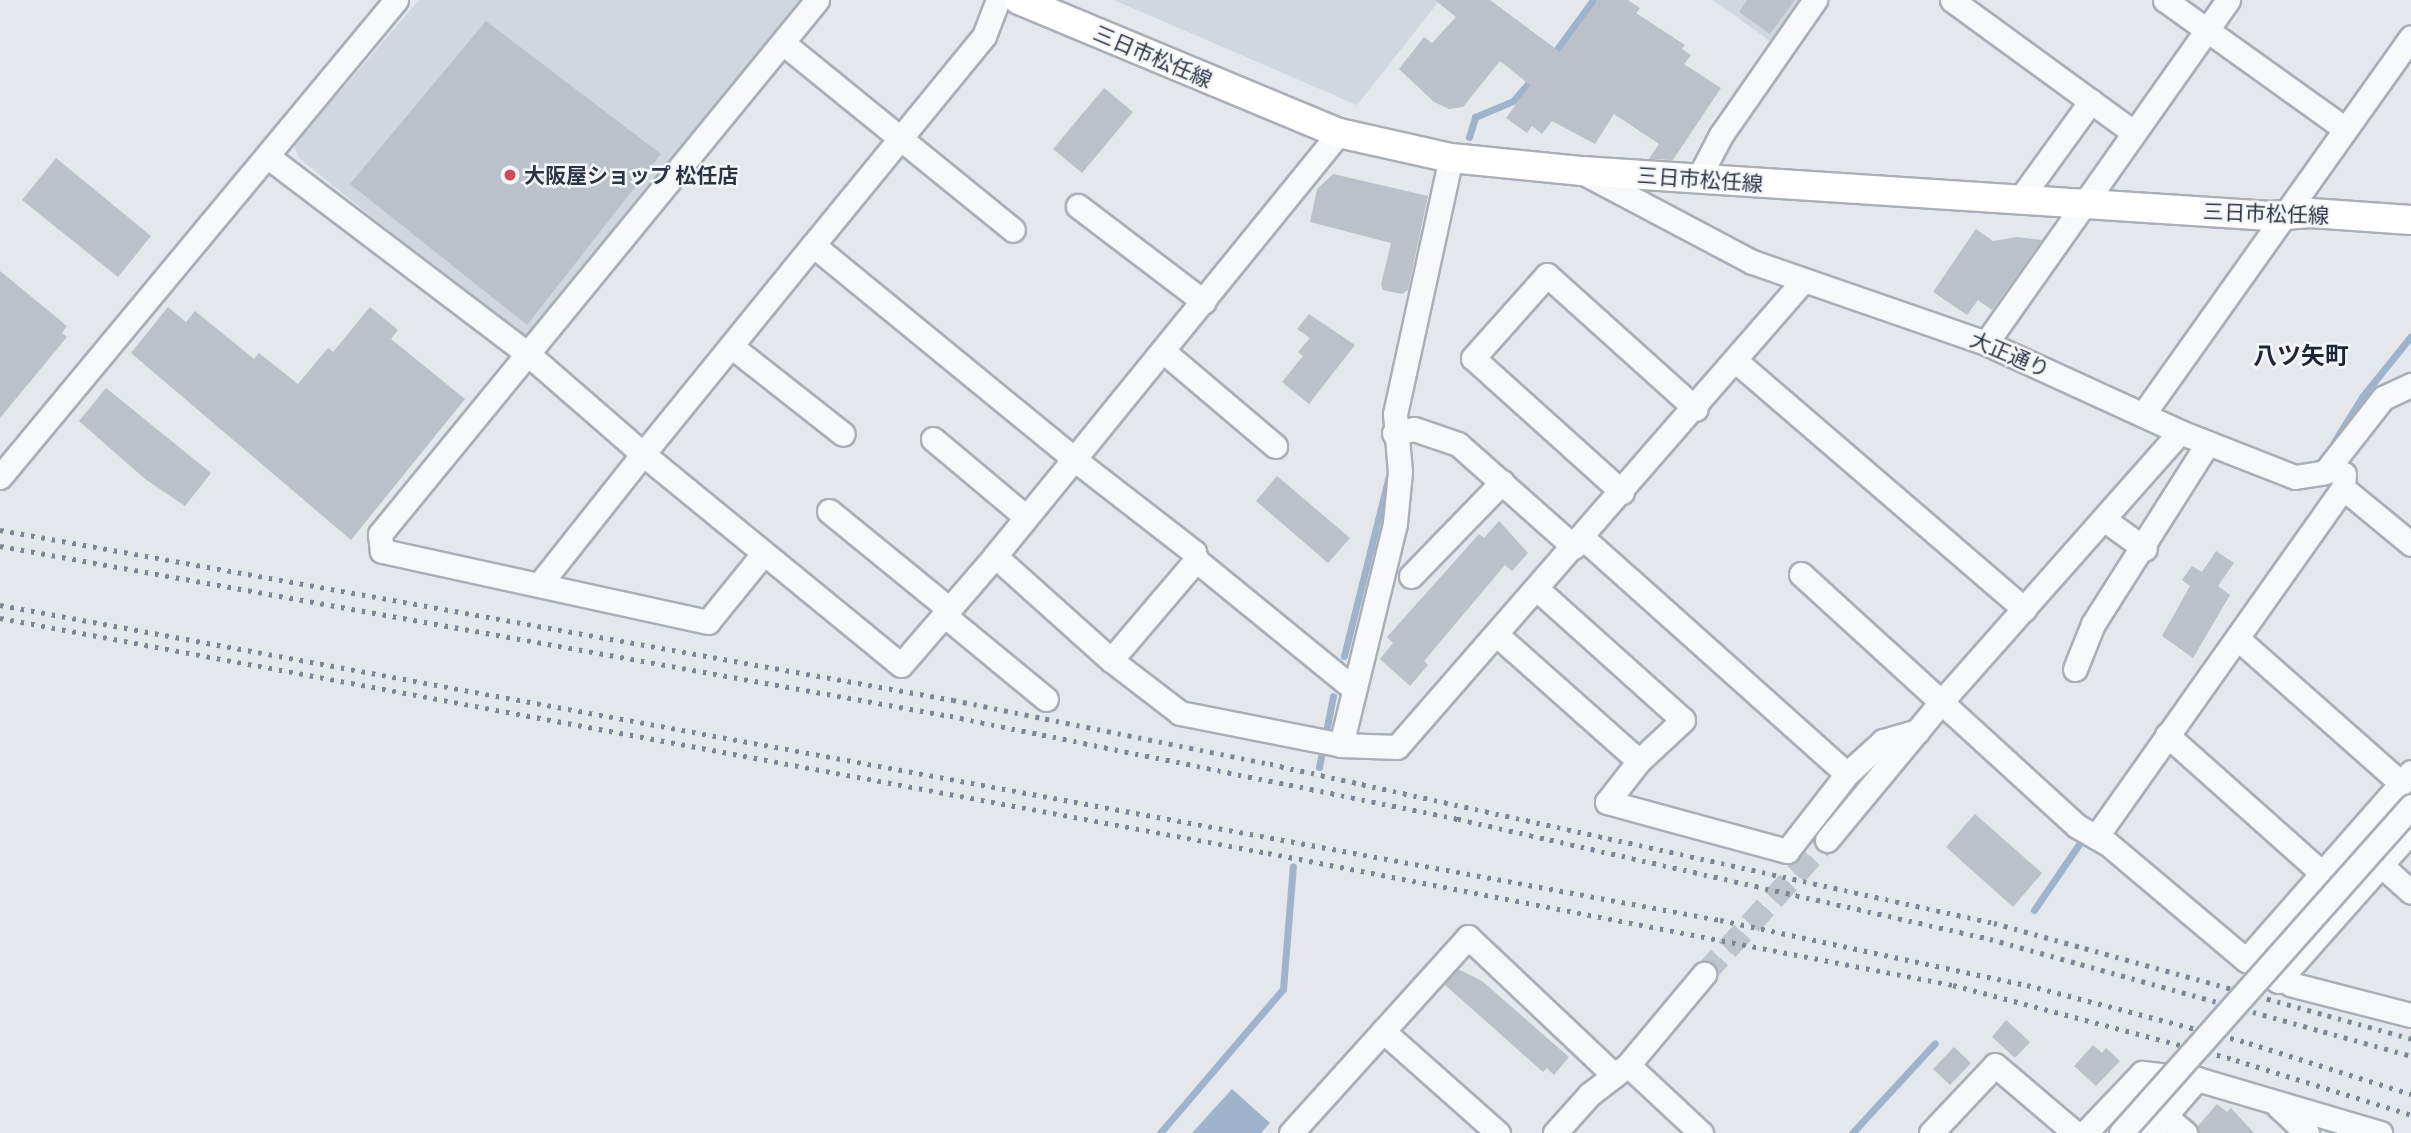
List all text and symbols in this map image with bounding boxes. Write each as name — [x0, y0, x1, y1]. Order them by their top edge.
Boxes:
street label: 三日市松任線 — [1090, 20, 1216, 92]
place label: 大阪屋ショップ 松任店 — [524, 162, 738, 188]
street label: 三日市松任線 — [1636, 162, 1764, 196]
marker: 大阪屋ショップ 松任店 — [502, 167, 518, 183]
street label: 三日市松任線 — [2203, 198, 2329, 228]
street label: 大正通り — [1966, 326, 2054, 382]
district label: 八ツ矢町 — [2253, 341, 2349, 369]

